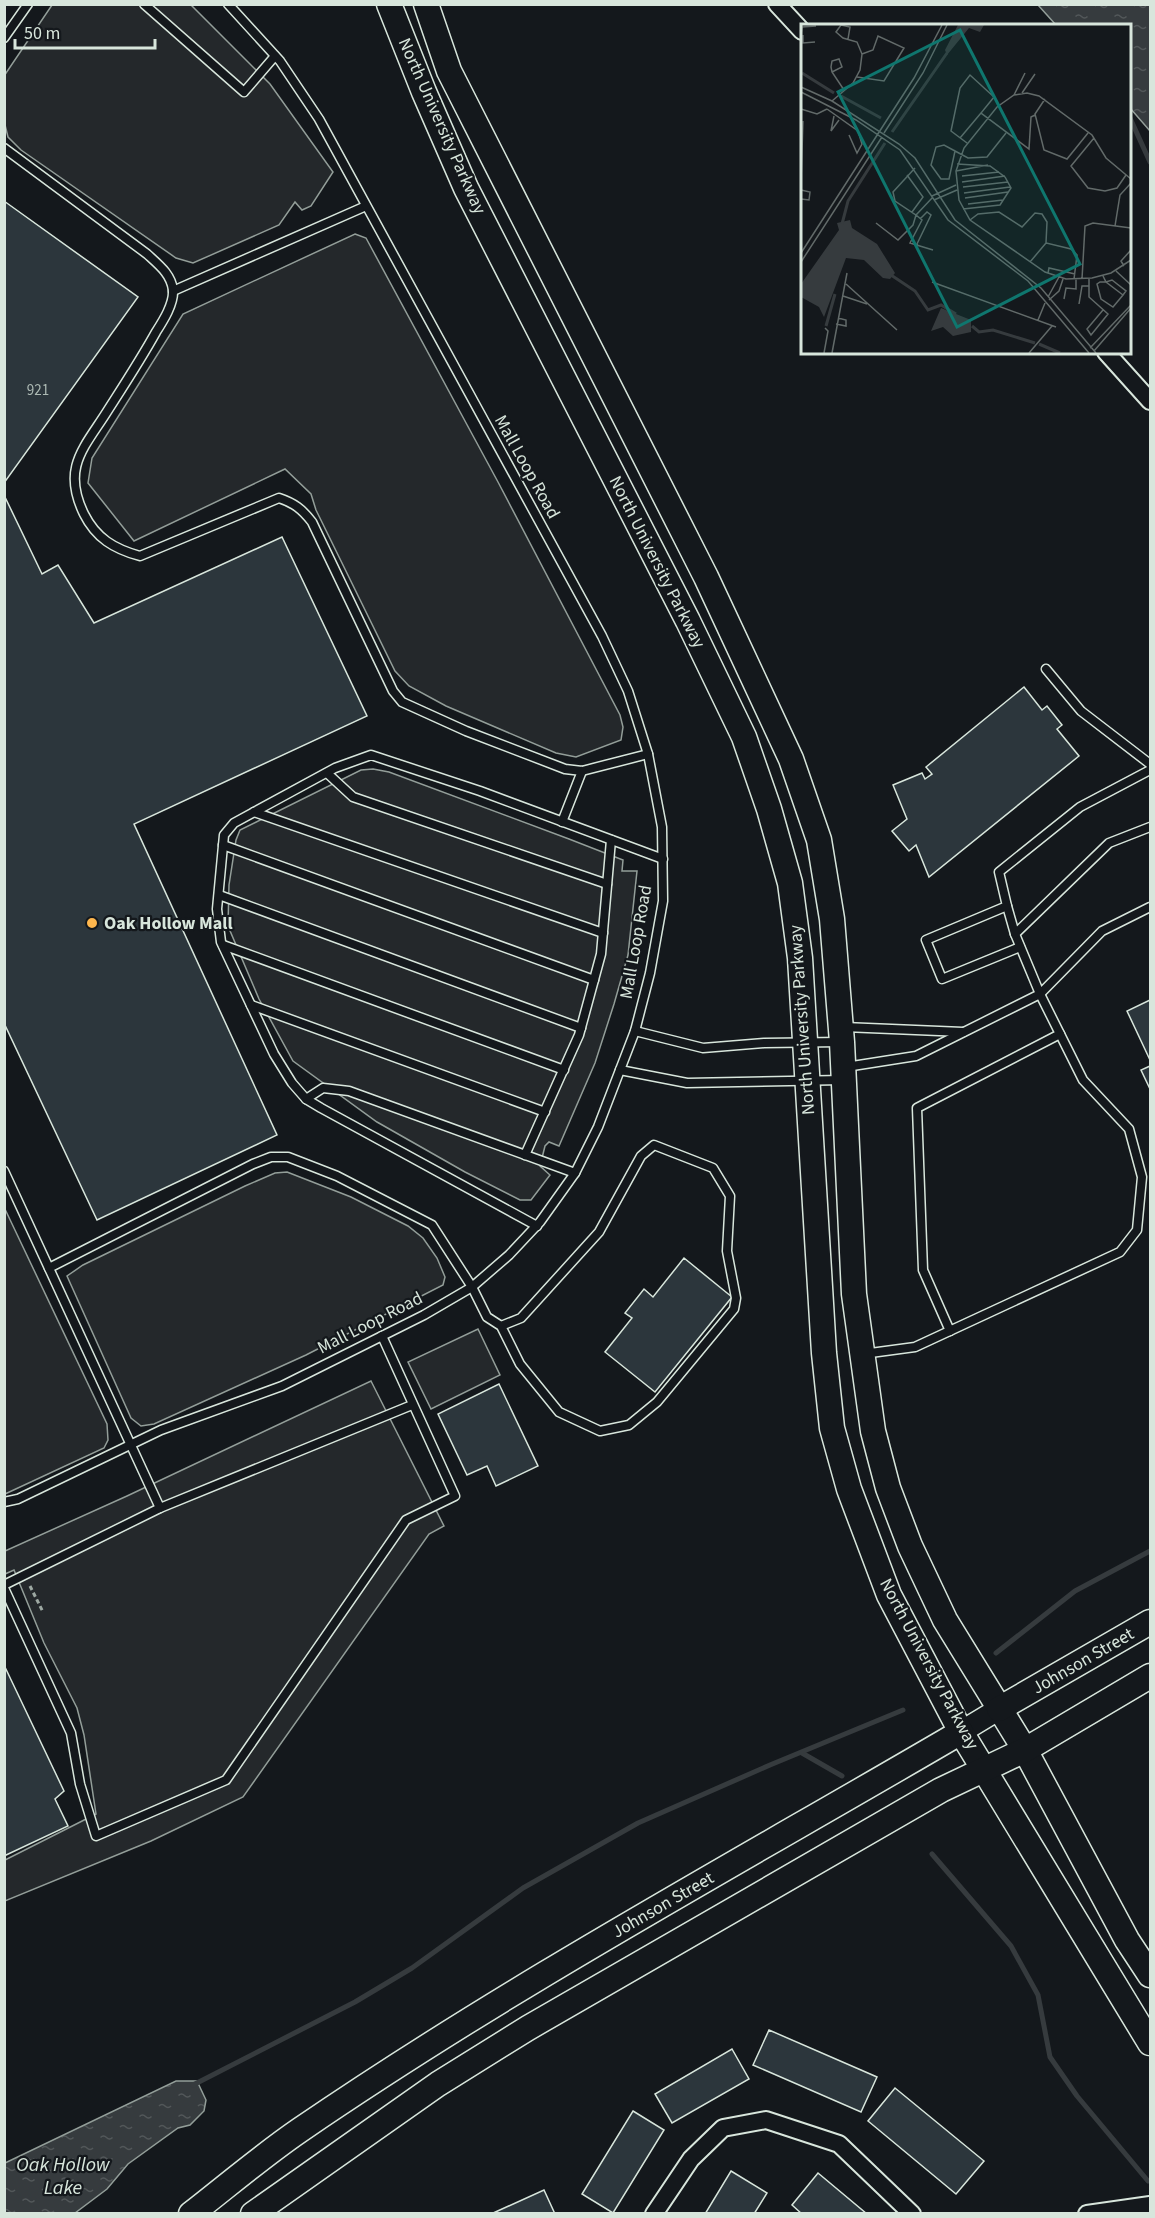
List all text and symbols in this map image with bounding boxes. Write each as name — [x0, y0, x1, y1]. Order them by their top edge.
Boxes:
scale bar — [15, 12, 154, 50]
text: 50 m — [24, 21, 60, 46]
inset map — [801, 24, 1131, 354]
street label: North University Parkway — [392, 34, 492, 219]
house number: 921 — [27, 380, 49, 401]
street label: Mall Loop Road — [488, 411, 566, 523]
street label: North University Parkway — [603, 471, 712, 653]
street label: Mall Loop Road — [614, 883, 658, 1001]
place label: Oak Hollow Mall — [104, 911, 233, 936]
marker: Oak Hollow Mall — [85, 916, 99, 930]
street label: North University Parkway — [783, 924, 821, 1116]
street label: Mall Loop Road — [313, 1286, 427, 1360]
street label: North University Parkway — [873, 1574, 985, 1754]
street label: Johnson Street — [1027, 1622, 1139, 1700]
street label: Johnson Street — [607, 1866, 719, 1944]
water label: Oak Hollow Lake — [16, 2151, 111, 2202]

